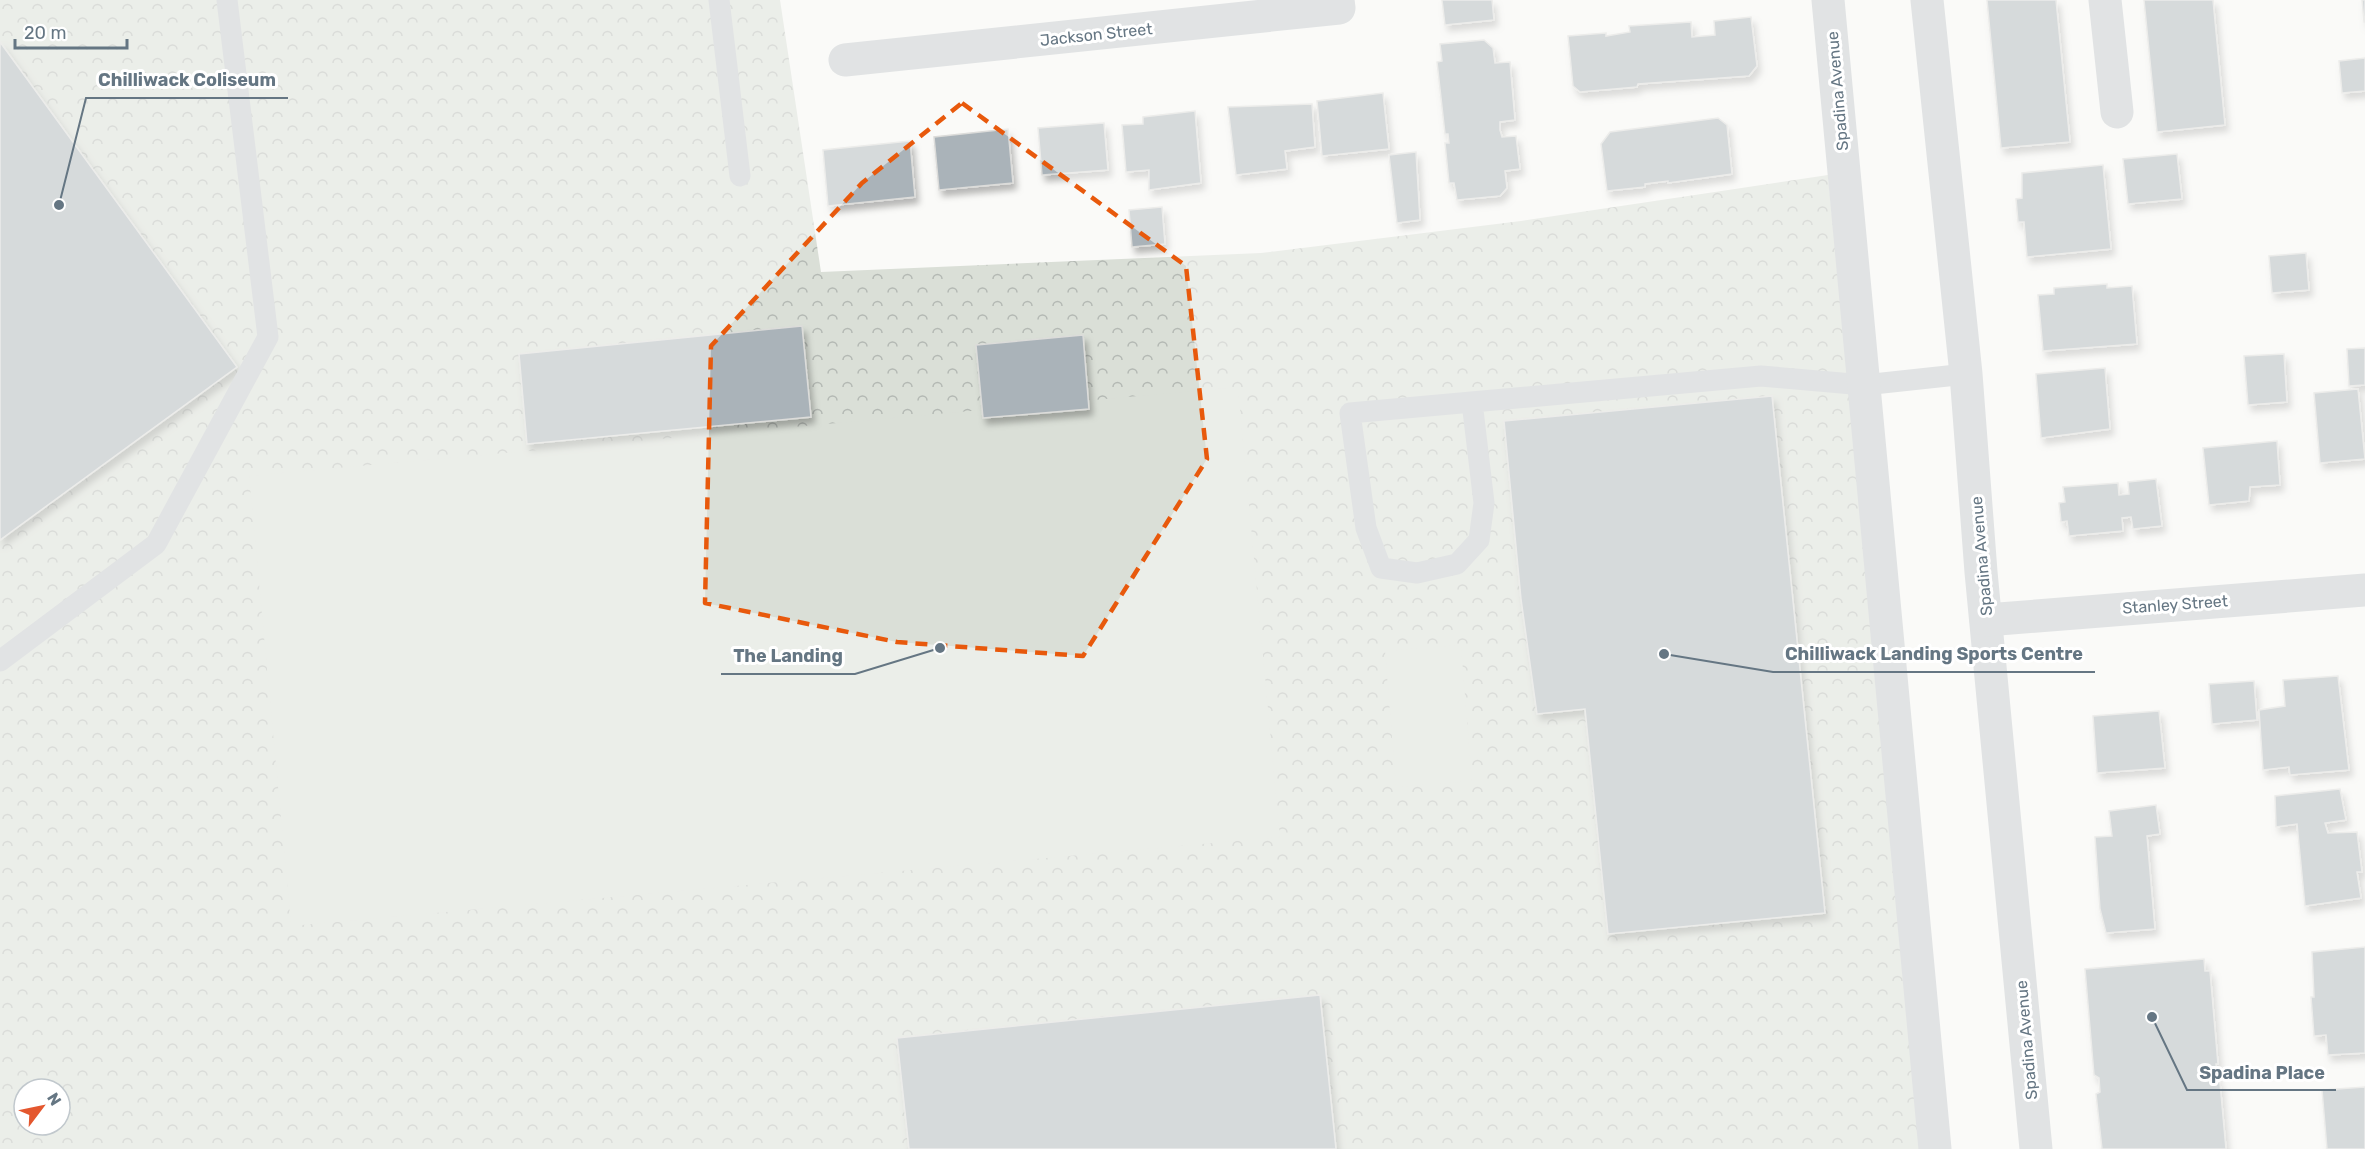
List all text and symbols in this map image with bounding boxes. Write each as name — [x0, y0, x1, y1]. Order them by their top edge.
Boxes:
scale bar — [15, 12, 128, 50]
street label: Jackson Street — [1039, 19, 1153, 50]
text: 20 m — [24, 22, 66, 44]
street label: Spadina Avenue — [1823, 30, 1852, 151]
callout: Chilliwack Coliseum — [86, 62, 288, 98]
text: Chilliwack Coliseum — [98, 69, 276, 91]
street label: Spadina Avenue — [1967, 495, 1996, 616]
street label: Stanley Street — [2122, 591, 2228, 618]
callout: Chilliwack Landing Sports Centre — [1773, 636, 2095, 672]
callout: The Landing — [721, 638, 855, 674]
text: Chilliwack Landing Sports Centre — [1785, 643, 2083, 665]
text: The Landing — [733, 645, 843, 667]
street label: Spadina Avenue — [2012, 979, 2041, 1100]
callout: Spadina Place — [2187, 1054, 2336, 1090]
text: Spadina Place — [2199, 1062, 2325, 1084]
north arrow — [12, 1077, 72, 1137]
text: N — [43, 1089, 65, 1109]

